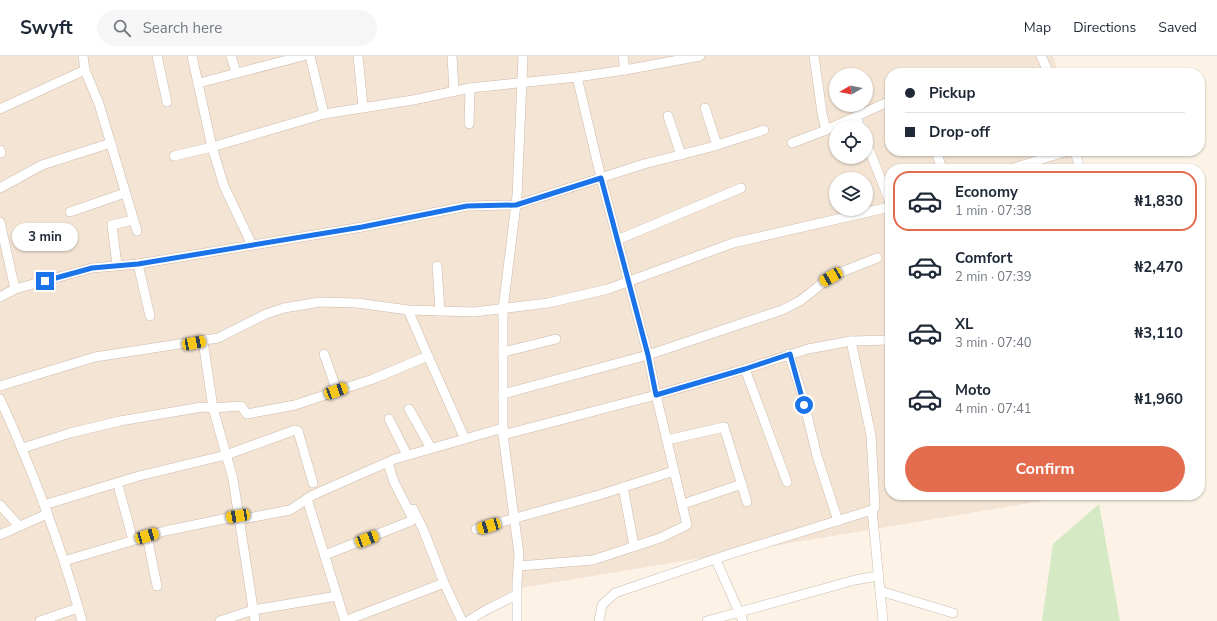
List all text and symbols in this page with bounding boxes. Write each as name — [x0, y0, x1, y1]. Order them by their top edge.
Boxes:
search box — [97, 10, 377, 46]
text: Swyft — [20, 15, 73, 41]
icon: search — [111, 17, 133, 39]
text: Search here — [143, 18, 222, 38]
text: Map — [1024, 18, 1051, 37]
text: Directions — [1073, 18, 1136, 37]
text: Saved — [1158, 18, 1197, 37]
north arrow — [829, 68, 873, 112]
map controls — [829, 68, 873, 216]
text: Pickup — [929, 83, 975, 103]
button: locate — [829, 120, 873, 164]
text: Drop-off — [929, 122, 990, 142]
button: layers — [829, 172, 873, 216]
text: Economy — [955, 182, 1018, 202]
icon: car — [907, 183, 943, 219]
text: ₦1,830 — [1134, 191, 1183, 211]
text: 1 min · 07:38 — [955, 202, 1031, 220]
callout: 3 min — [12, 223, 78, 251]
text: 3 min — [28, 228, 62, 246]
text: Comfort — [955, 248, 1012, 268]
icon: car — [907, 249, 943, 285]
text: ₦2,470 — [1134, 257, 1183, 277]
car — [818, 266, 844, 288]
text: 2 min · 07:39 — [955, 268, 1031, 286]
route end — [36, 272, 54, 290]
text: XL — [955, 314, 974, 334]
icon: car — [907, 315, 943, 351]
text: ₦3,110 — [1134, 323, 1183, 343]
text: 3 min · 07:40 — [955, 334, 1031, 352]
car — [181, 335, 207, 351]
text: Moto — [955, 380, 991, 400]
car — [323, 381, 349, 401]
icon: car — [907, 381, 943, 417]
text: ₦1,960 — [1134, 389, 1183, 409]
route start — [795, 396, 813, 414]
text: 4 min · 07:41 — [955, 400, 1031, 418]
button: Confirm — [905, 446, 1185, 492]
car — [225, 508, 251, 524]
car — [476, 517, 502, 535]
car — [134, 527, 160, 545]
car — [354, 529, 380, 549]

